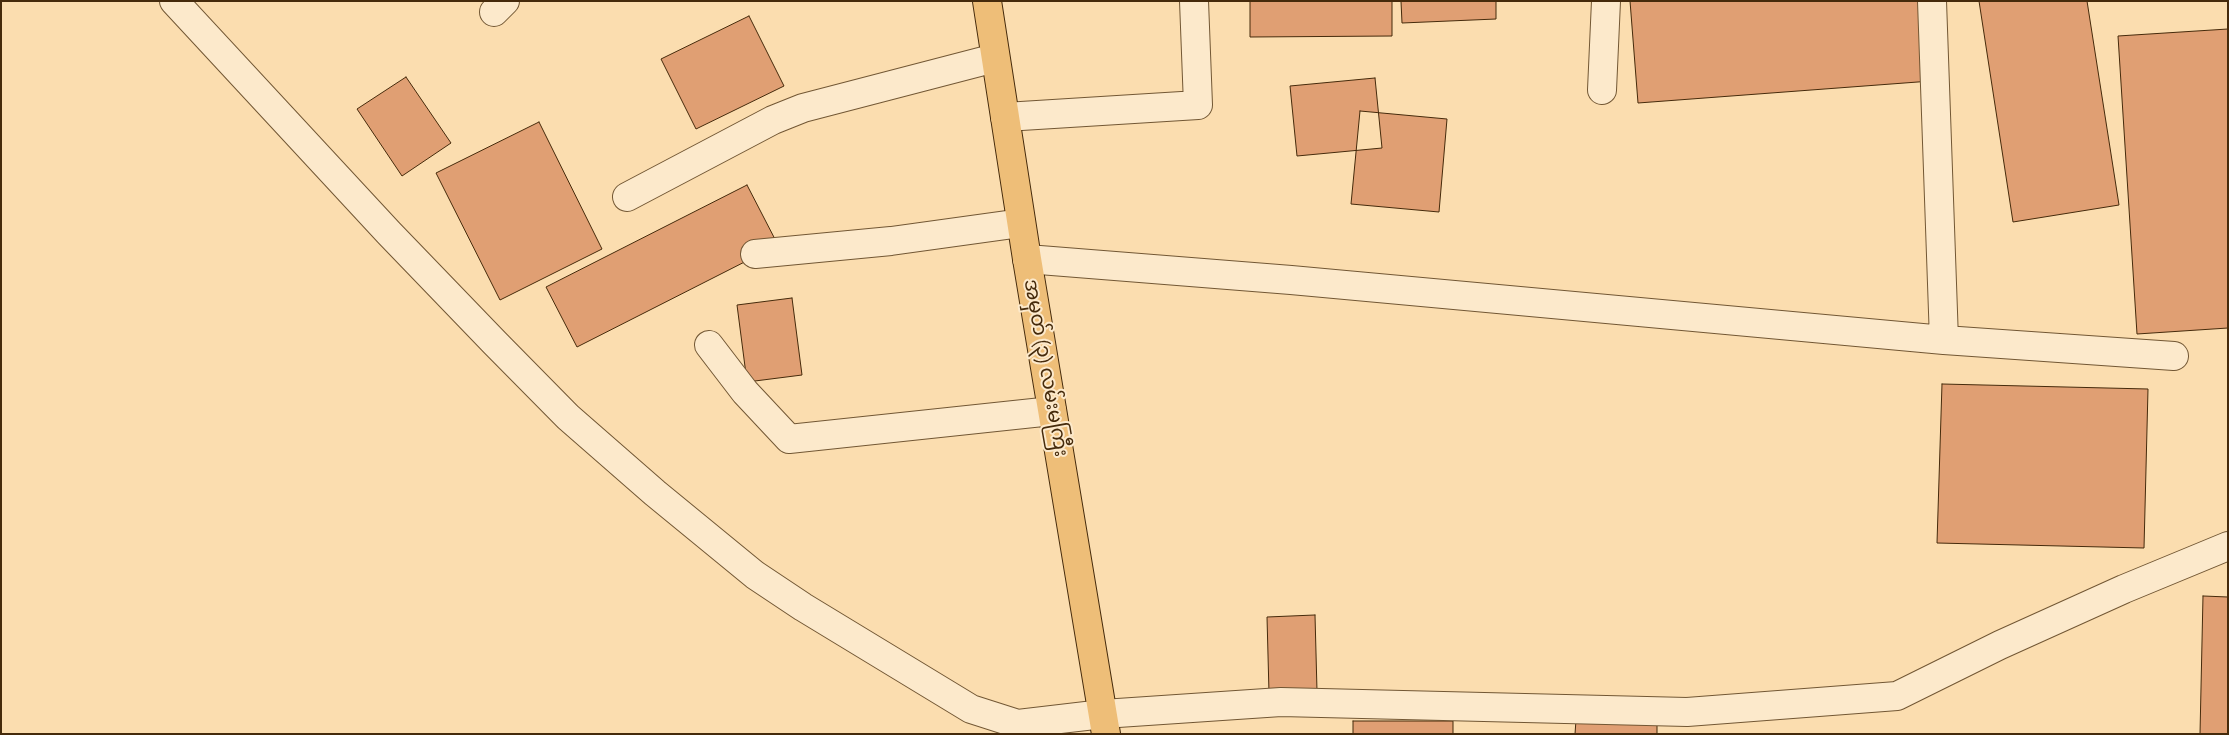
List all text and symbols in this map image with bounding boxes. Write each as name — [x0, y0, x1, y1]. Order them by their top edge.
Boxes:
street label: အမှတ် (၃) လမ်းမကြီး — [1018, 277, 1072, 459]

